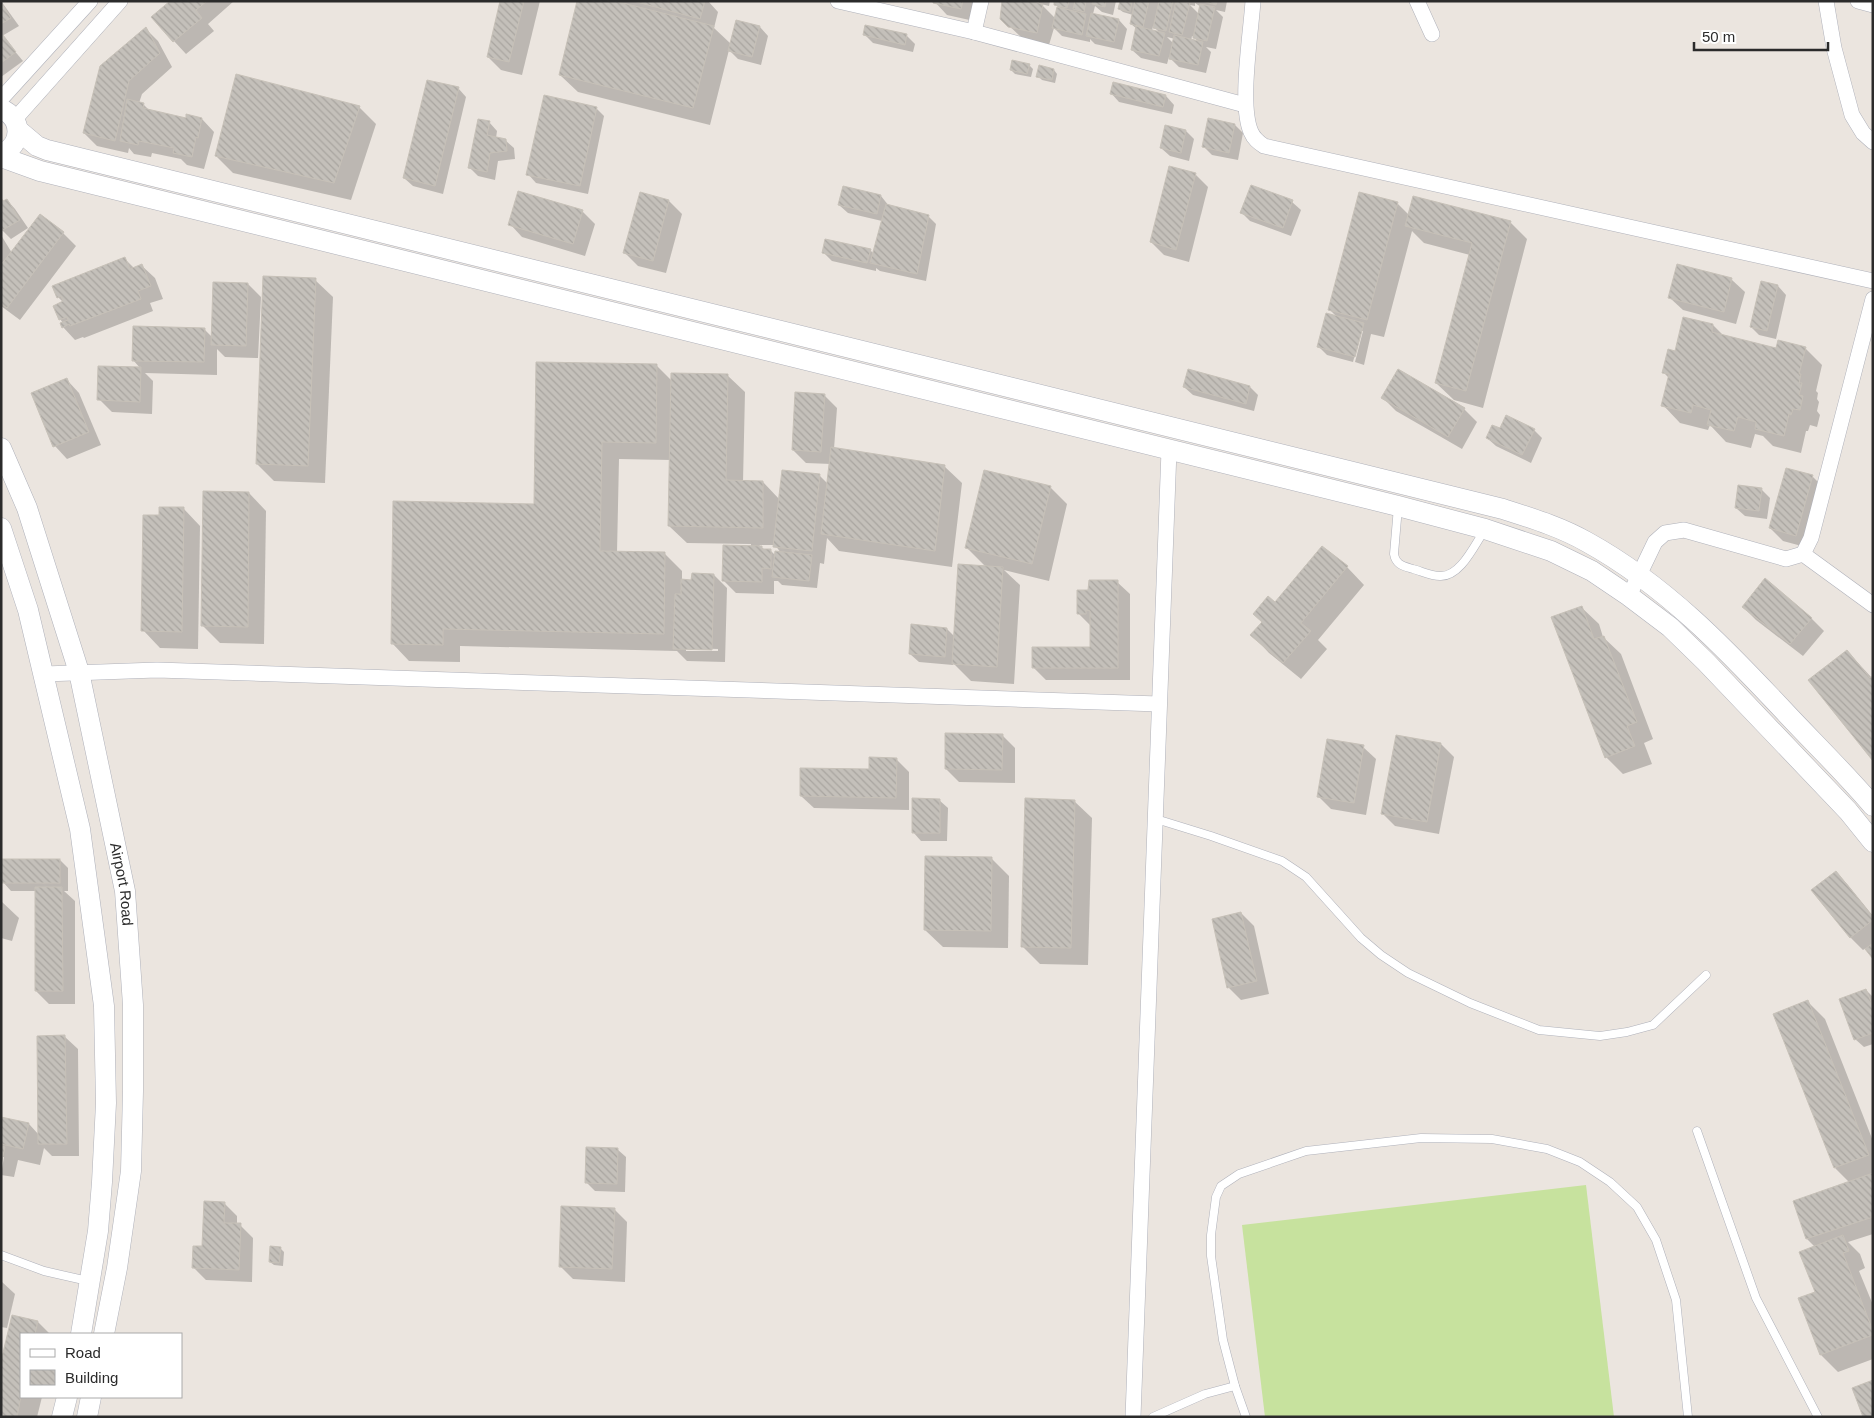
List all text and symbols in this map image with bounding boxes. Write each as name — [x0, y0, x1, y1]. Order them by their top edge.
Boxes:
scale bar — [1694, 20, 1828, 52]
text: 50 m — [1702, 28, 1735, 45]
street label: Airport Road — [107, 841, 136, 926]
legend — [20, 1333, 182, 1398]
text: Road — [65, 1344, 101, 1361]
text: Building — [65, 1369, 118, 1386]

